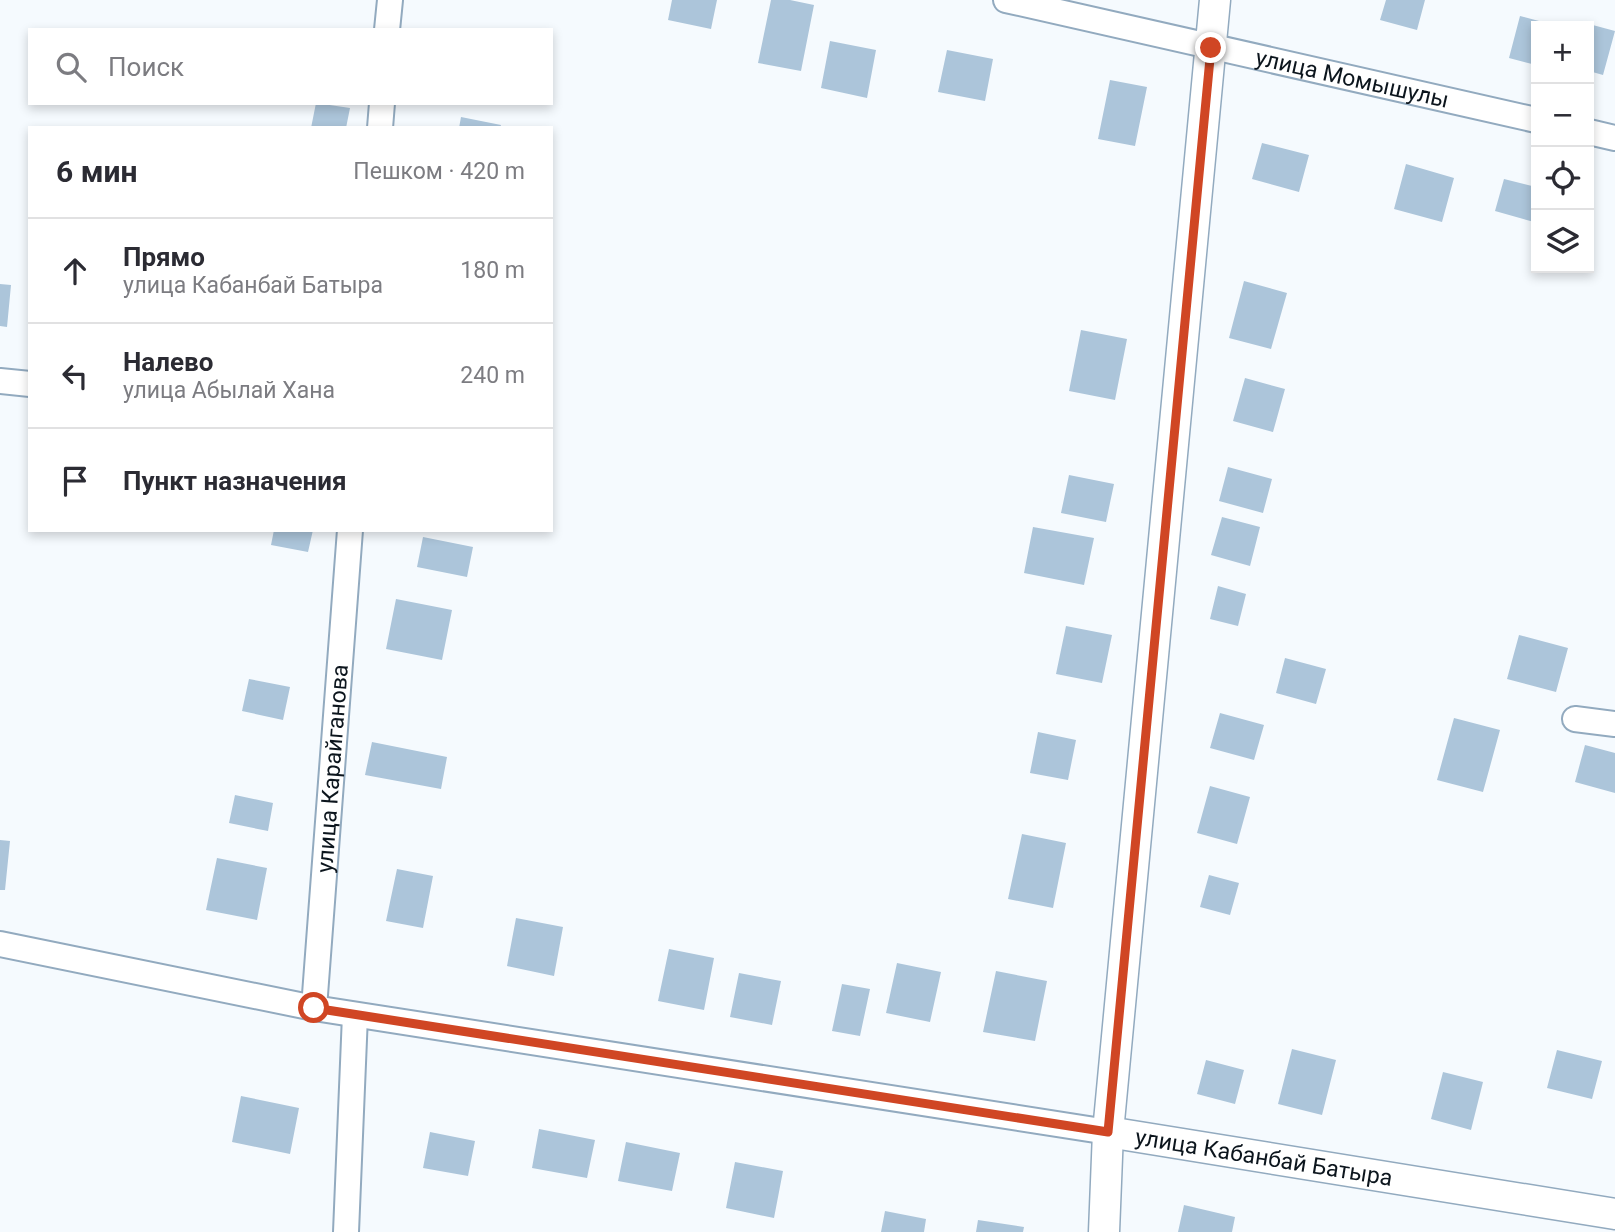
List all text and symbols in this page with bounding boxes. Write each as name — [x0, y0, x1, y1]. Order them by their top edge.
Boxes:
map controls — [1531, 21, 1594, 273]
button: + — [1531, 21, 1594, 84]
search box — [28, 28, 553, 105]
route end — [1195, 32, 1226, 63]
street label: улица Момышулы — [1253, 44, 1451, 114]
icon: search — [52, 48, 90, 86]
text: Поиск — [108, 52, 184, 82]
button: − — [1531, 84, 1594, 147]
button: locate — [1531, 147, 1594, 210]
text: 6 мин — [56, 154, 137, 189]
text: Пешком · 420 m — [353, 158, 525, 185]
button: layers — [1531, 210, 1594, 273]
text: Прямо — [123, 242, 205, 272]
icon: ahead — [56, 252, 94, 290]
text: 180 m — [460, 257, 525, 284]
text: улица Кабанбай Батыра — [123, 272, 383, 299]
text: Налево — [123, 347, 213, 377]
icon: left — [56, 357, 94, 395]
text: 240 m — [460, 362, 525, 389]
text: улица Абылай Хана — [123, 377, 335, 404]
icon: arrive — [56, 462, 94, 500]
text: Пункт назначения — [123, 466, 347, 496]
street label: улица Карайганова — [311, 663, 354, 874]
route start — [298, 992, 329, 1023]
street label: улица Кабанбай Батыра — [1133, 1124, 1394, 1192]

